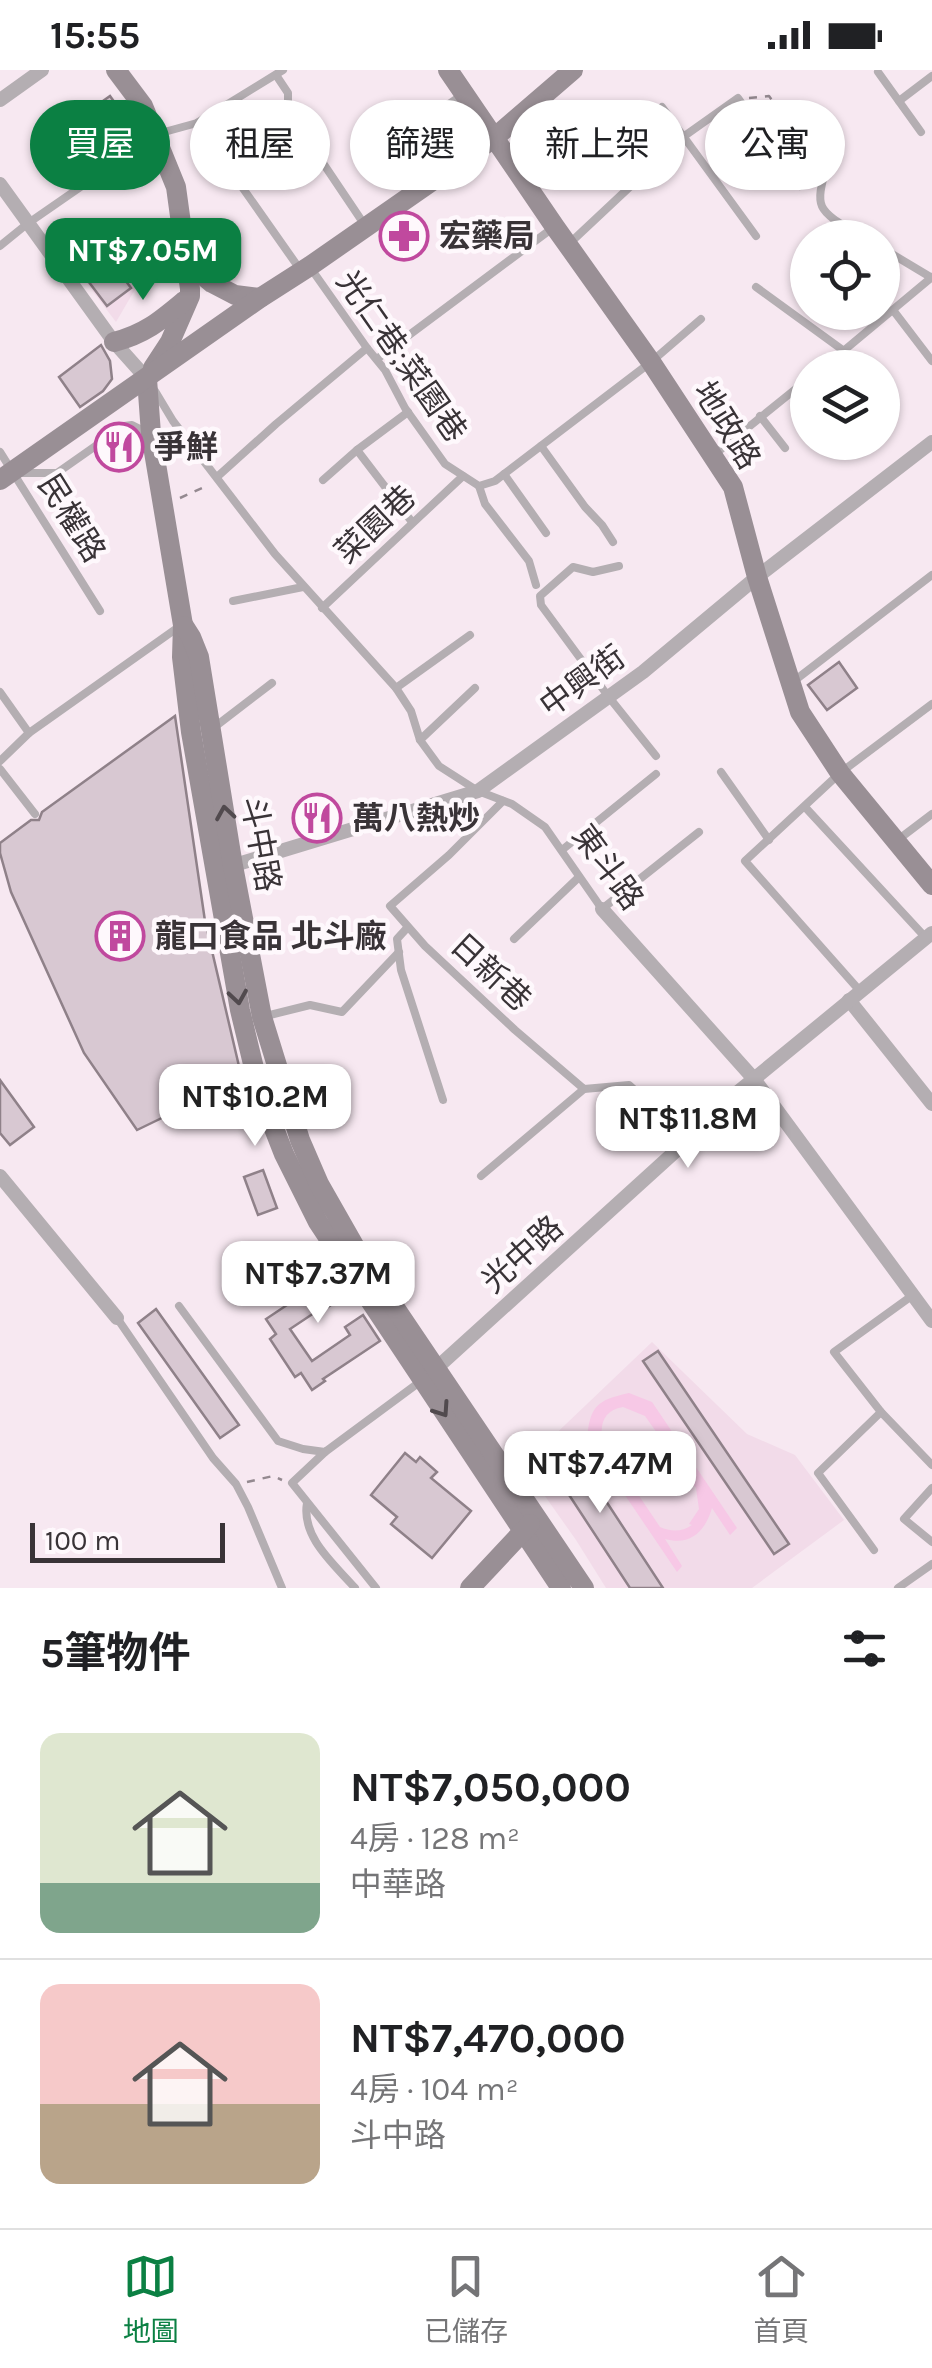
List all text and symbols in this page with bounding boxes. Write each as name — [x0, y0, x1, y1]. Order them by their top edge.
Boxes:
text: 15:55 — [50, 13, 140, 58]
chip: 買屋 — [30, 100, 170, 190]
chip: 租屋 — [190, 100, 330, 190]
chip: 篩選 — [350, 100, 490, 190]
chip: 新上架 — [510, 100, 685, 190]
chip: 公寓 — [705, 100, 845, 190]
pharmacy icon: 宏藥局 — [378, 210, 430, 262]
pin: NT$7.05M — [40, 218, 246, 303]
place label: 宏藥局 — [439, 218, 535, 255]
map controls — [790, 220, 900, 460]
button: locate — [790, 220, 900, 330]
text: NT$7.05M — [67, 232, 219, 269]
street label: 光仁巷;菜園巷 — [329, 264, 474, 449]
button: layers — [790, 350, 900, 460]
street label: 地政路 — [685, 375, 768, 476]
restaurant icon: 爭鮮 — [93, 421, 145, 473]
place label: 爭鮮 — [154, 429, 218, 466]
street label: 民權路 — [30, 468, 113, 569]
street label: 菜園巷 — [328, 478, 423, 571]
street label: 中興街 — [533, 638, 632, 725]
restaurant icon: 萬八熱炒 — [291, 792, 343, 844]
street label: 斗中路 — [234, 794, 287, 895]
place label: 萬八熱炒 — [352, 800, 480, 837]
one-way arrow — [215, 805, 236, 821]
street label: 東斗路 — [564, 818, 651, 917]
building icon: 龍口食品 北斗廠 — [94, 910, 146, 962]
place label: 龍口食品 北斗廠 — [155, 918, 387, 955]
street label: 日新巷 — [443, 926, 538, 1019]
one-way arrow — [227, 989, 248, 1005]
pin: NT$10.2M — [152, 1064, 358, 1149]
text: NT$10.2M — [181, 1078, 329, 1115]
pin: NT$11.8M — [585, 1086, 791, 1171]
text: NT$11.8M — [618, 1100, 758, 1137]
street label: 光中路 — [474, 1208, 570, 1300]
pin: NT$7.37M — [215, 1241, 421, 1326]
text: NT$7.37M — [244, 1255, 392, 1292]
one-way arrow — [429, 1400, 448, 1418]
pin: NT$7.47M — [497, 1431, 703, 1516]
text: NT$7.47M — [526, 1445, 674, 1482]
scale bar — [30, 1518, 225, 1562]
text: 100 m — [45, 1524, 120, 1557]
icon: filters — [837, 1621, 892, 1676]
text: 5筆物件 — [40, 1628, 190, 1678]
text: NT$7,050,000 — [350, 1762, 631, 1812]
icon: home — [120, 1773, 240, 1893]
text: 4房 · 128 m² — [350, 1820, 520, 1857]
text: 中華路 — [350, 1866, 446, 1903]
text: NT$7,470,000 — [350, 2013, 626, 2063]
icon: home — [120, 2024, 240, 2144]
text: 4房 · 104 m² — [350, 2071, 519, 2108]
text: 斗中路 — [350, 2117, 446, 2154]
tab: 地圖 — [123, 2249, 179, 2349]
tab: 已儲存 — [424, 2249, 508, 2349]
tab: 首頁 — [753, 2249, 809, 2349]

